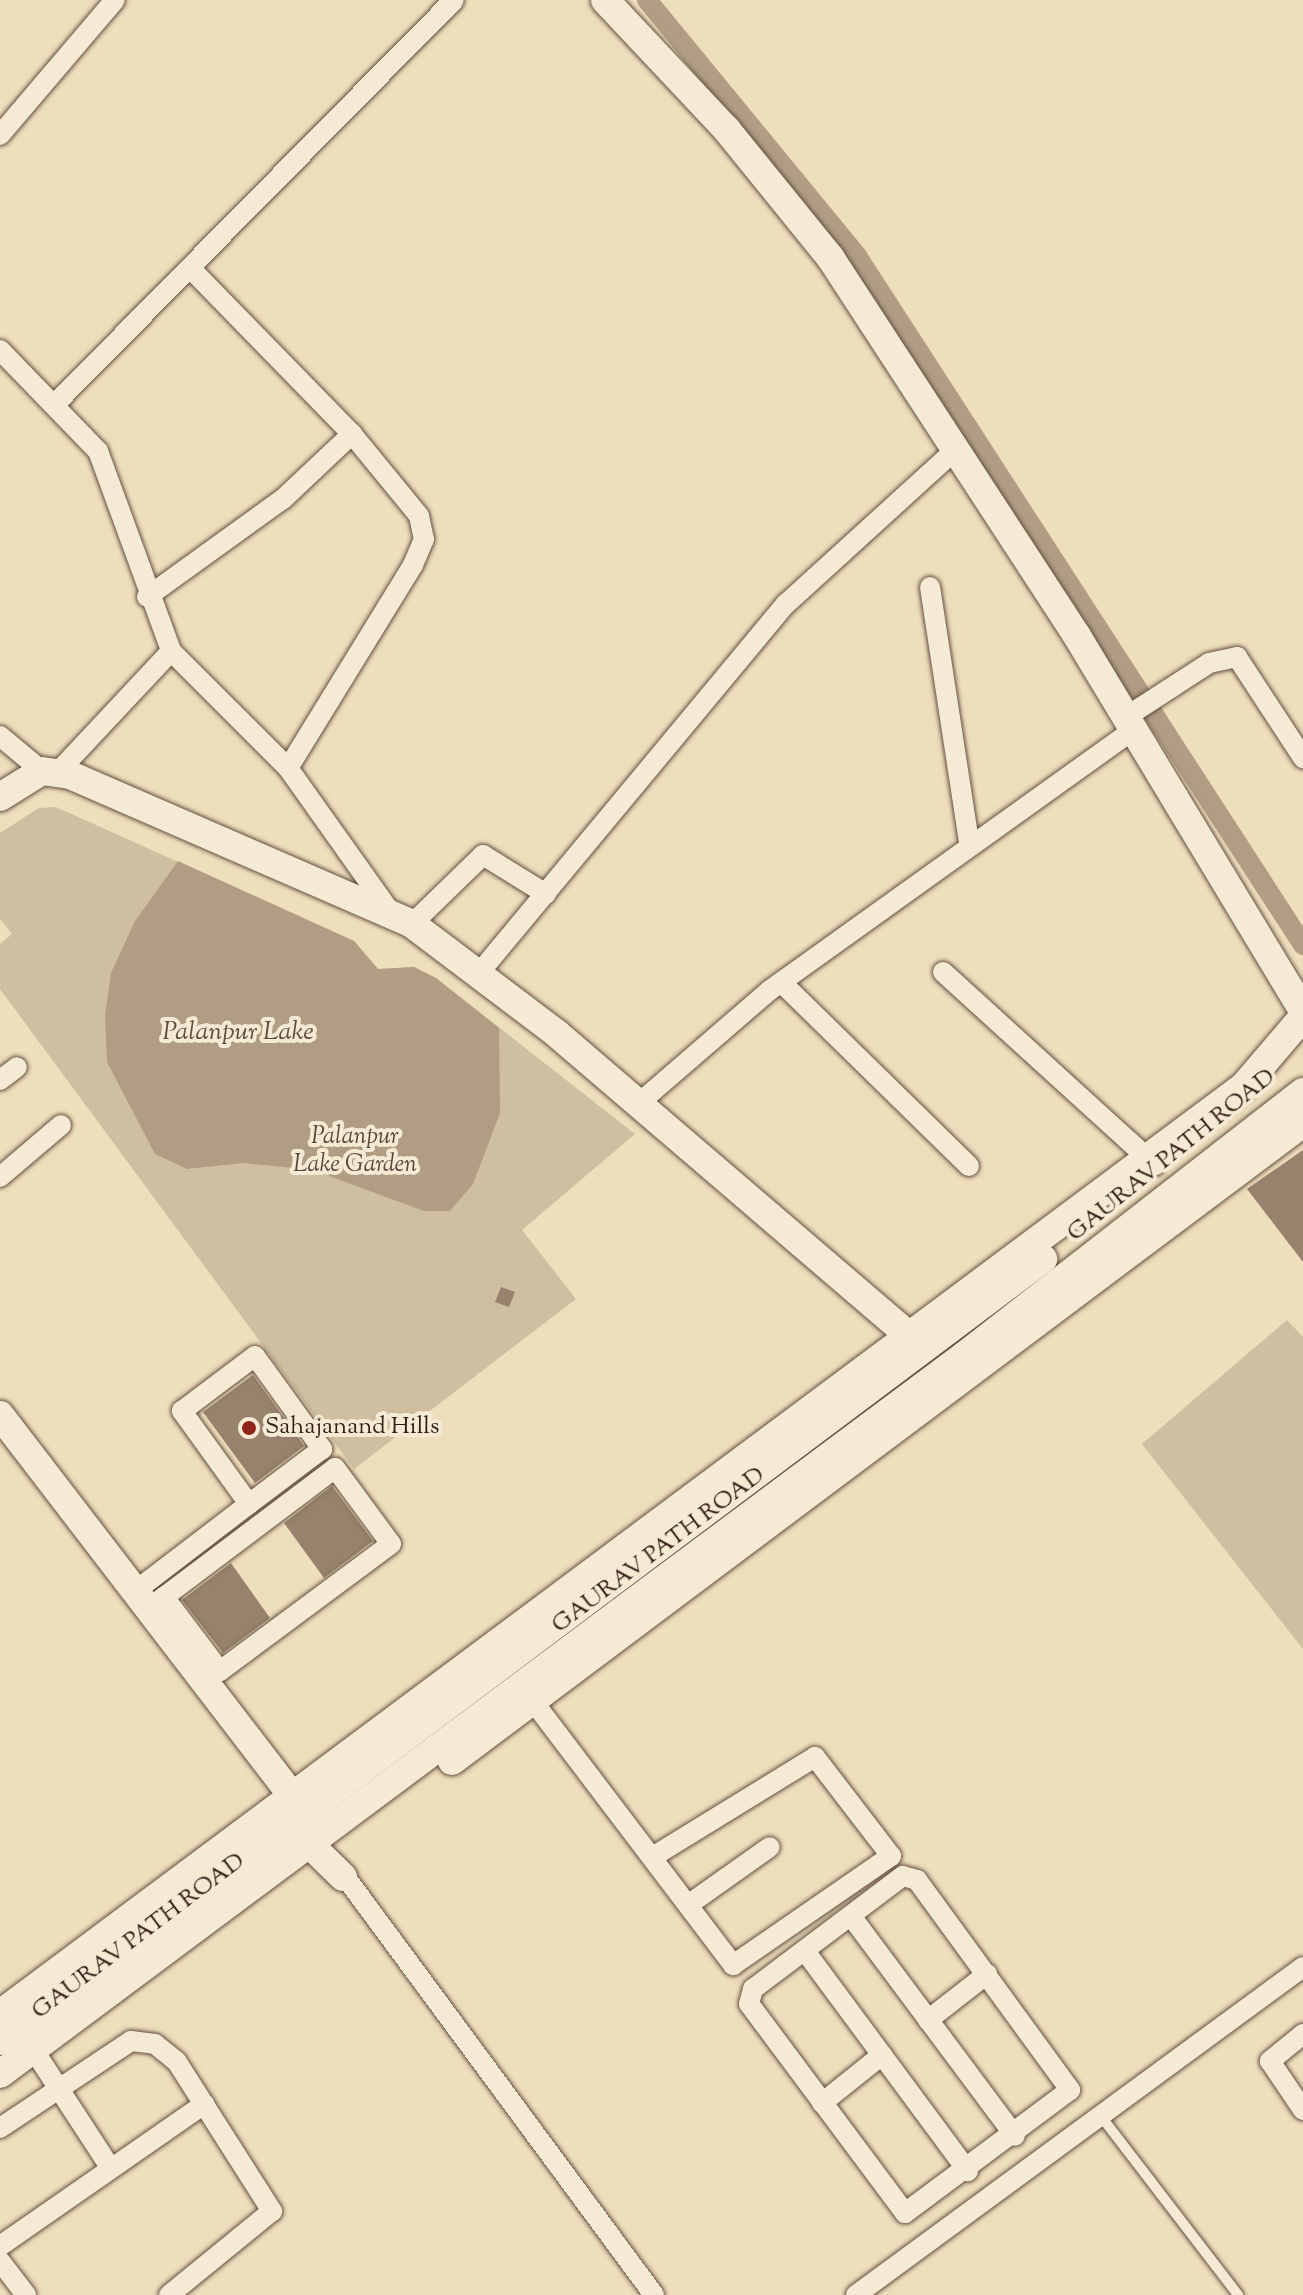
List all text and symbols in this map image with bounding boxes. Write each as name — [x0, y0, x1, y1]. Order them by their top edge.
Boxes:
water label: Palanpur Lake — [162, 1017, 314, 1049]
street label: GAURAV PATH ROAD — [1062, 1063, 1282, 1249]
park label: Palanpur Lake Garden — [293, 1124, 417, 1180]
place label: Sahajanand Hills — [265, 1414, 439, 1442]
marker: Sahajanand Hills — [240, 1419, 258, 1437]
street label: GAURAV PATH ROAD — [547, 1462, 771, 1640]
street label: GAURAV PATH ROAD — [27, 1848, 251, 2026]

